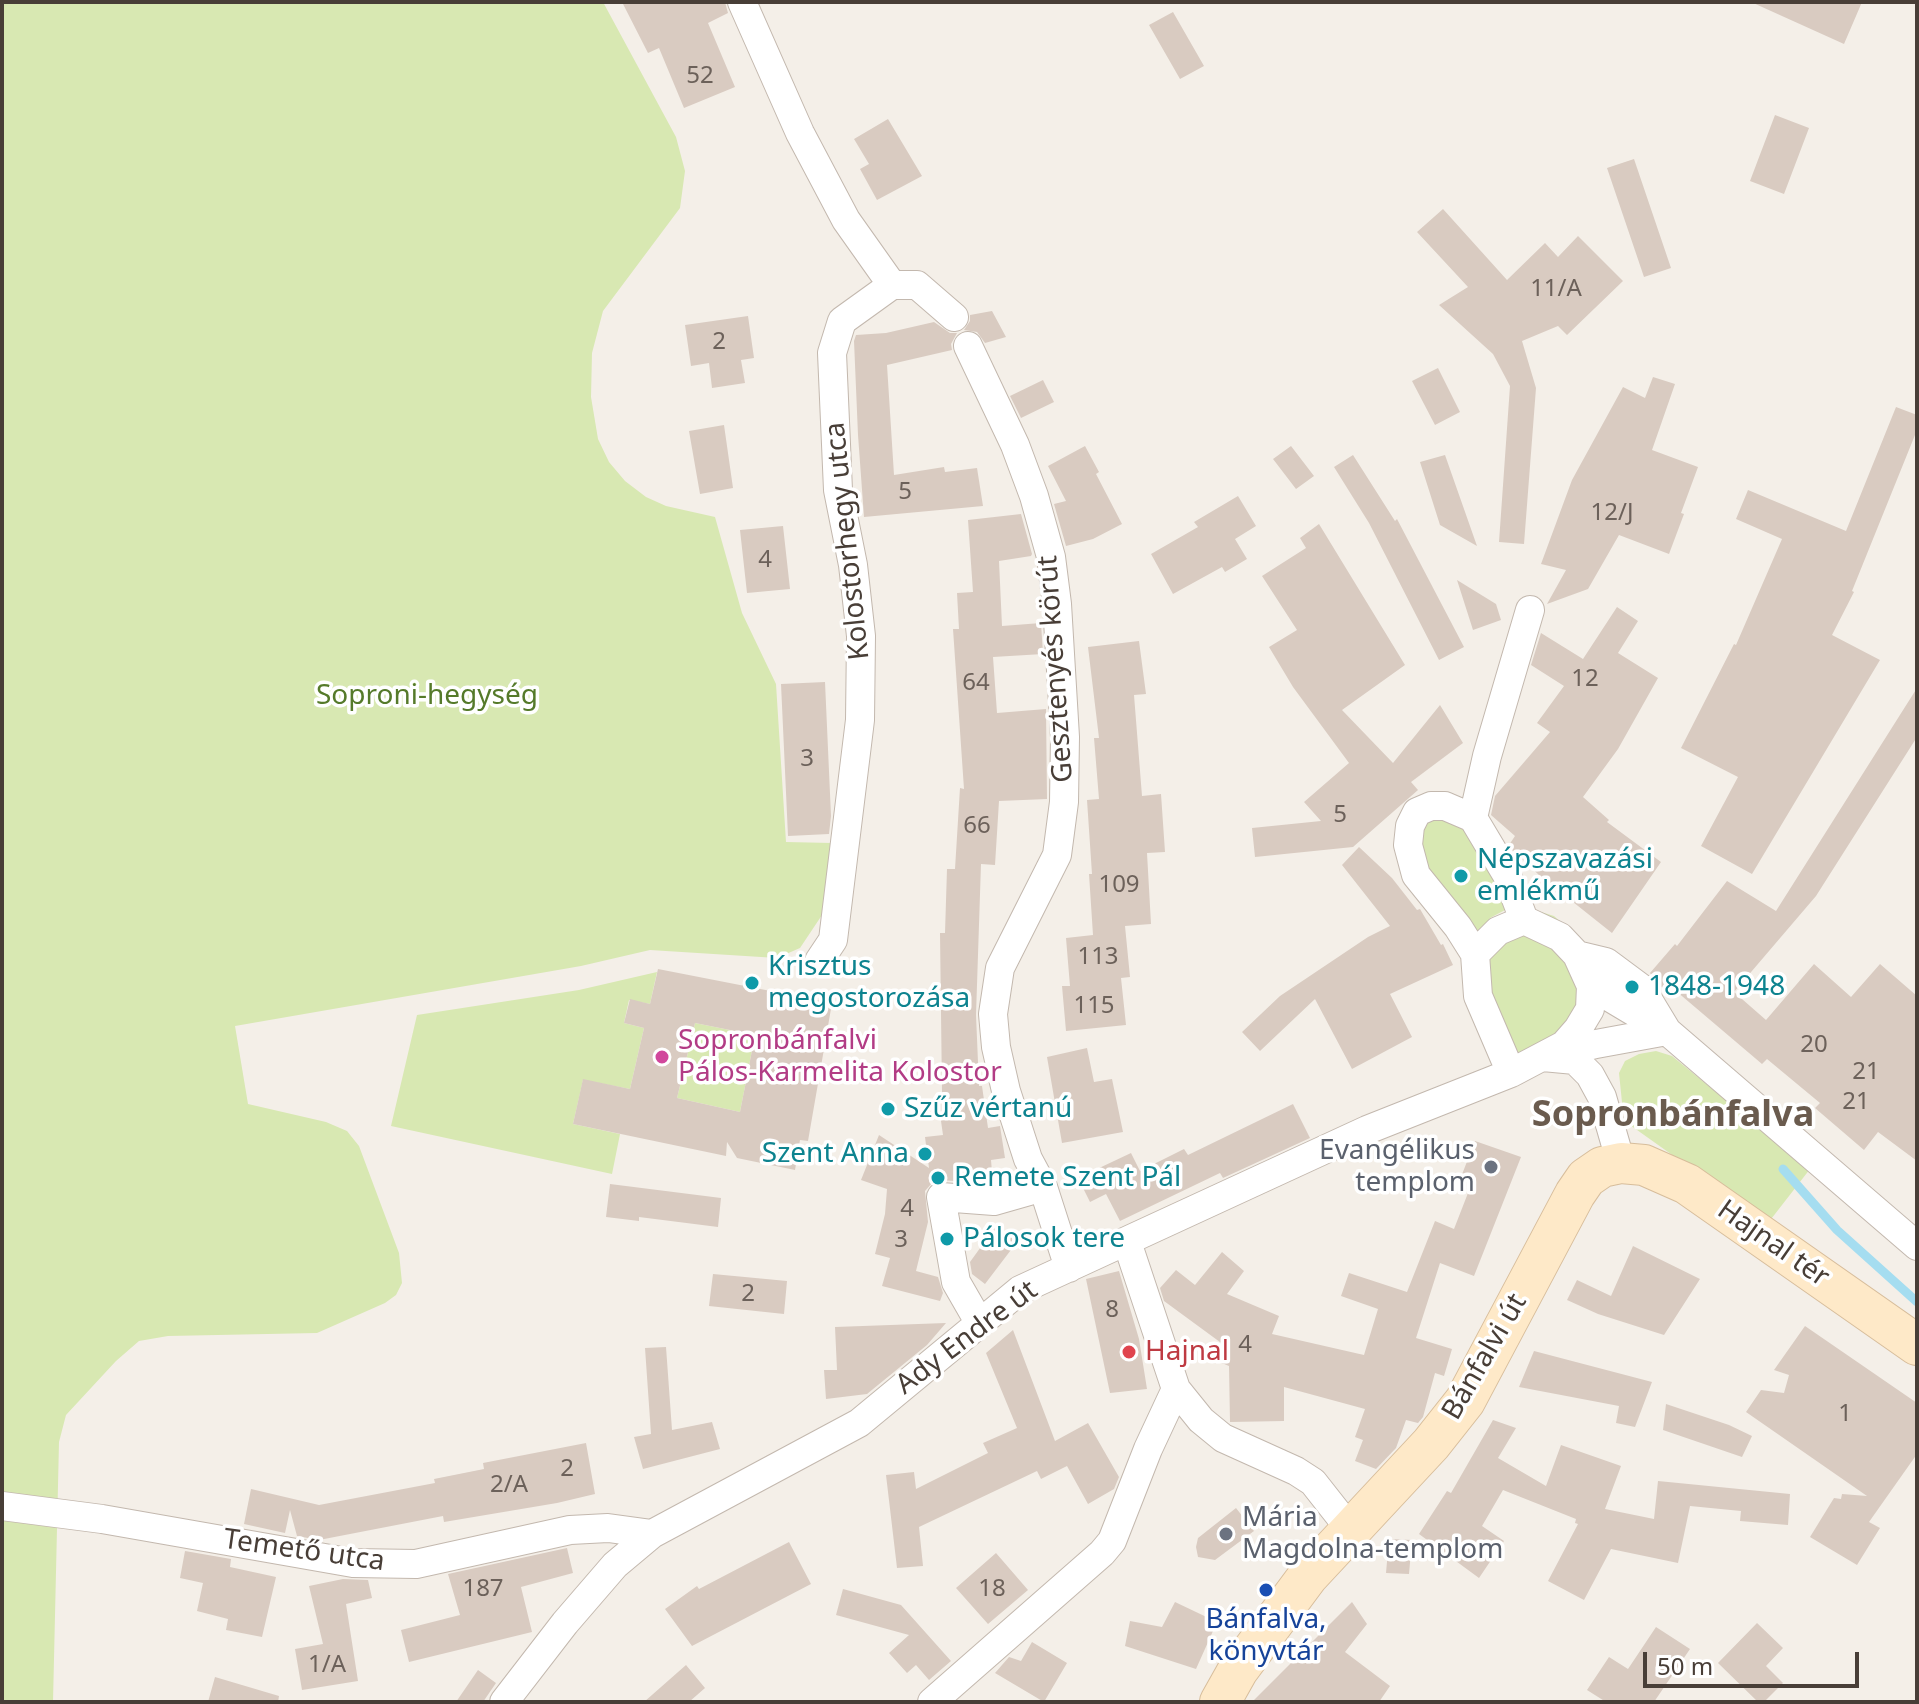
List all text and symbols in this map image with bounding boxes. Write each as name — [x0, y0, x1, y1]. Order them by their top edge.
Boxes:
house number: 52 — [686, 62, 714, 90]
house number: 11/A — [1530, 275, 1582, 303]
house number: 2 — [712, 328, 726, 356]
street label: Kolostorhegy utca — [819, 420, 877, 662]
house number: 5 — [898, 478, 912, 506]
house number: 12/J — [1591, 499, 1633, 527]
house number: 4 — [758, 546, 772, 574]
street label: Gesztenyés körút — [1031, 554, 1081, 784]
house number: 12 — [1571, 665, 1599, 693]
house number: 64 — [962, 669, 990, 697]
park label: Soproni-hegység — [316, 679, 538, 713]
house number: 3 — [800, 745, 814, 773]
house number: 5 — [1333, 801, 1347, 829]
house number: 66 — [963, 812, 991, 840]
place label: Népszavazási emlékmű — [1477, 843, 1653, 909]
marker: Népszavazási emlékmű — [1452, 867, 1470, 885]
house number: 109 — [1098, 871, 1140, 899]
house number: 113 — [1077, 943, 1119, 971]
place label: Krisztus megostorozása — [768, 950, 970, 1016]
place label: 1848-1948 — [1648, 970, 1785, 1004]
marker: Krisztus megostorozása — [743, 974, 761, 992]
marker: 1848-1948 — [1623, 978, 1641, 996]
house number: 115 — [1073, 992, 1115, 1020]
place label: Sopronbánfalvi Pálos-Karmelita Kolostor — [678, 1024, 1002, 1090]
house number: 20 — [1800, 1031, 1828, 1059]
marker: Sopronbánfalvi Pálos-Karmelita Kolostor — [653, 1048, 671, 1066]
house number: 21 — [1852, 1058, 1880, 1086]
house number: 21 — [1842, 1088, 1870, 1116]
place label: Szűz vértanú — [904, 1092, 1072, 1126]
district label: Sopronbánfalva — [1532, 1094, 1814, 1138]
marker: Szűz vértanú — [879, 1100, 897, 1118]
place label: Evangélikus templom — [1319, 1134, 1475, 1200]
place label: Szent Anna — [762, 1137, 909, 1171]
marker: Szent Anna — [916, 1145, 934, 1163]
marker: Evangélikus templom — [1482, 1158, 1500, 1176]
place label: Remete Szent Pál — [954, 1161, 1181, 1195]
marker: Remete Szent Pál — [929, 1169, 947, 1187]
street label: Hajnal tér — [1711, 1193, 1835, 1295]
house number: 4 — [900, 1195, 914, 1223]
place label: Pálosok tere — [963, 1222, 1125, 1256]
house number: 3 — [894, 1226, 908, 1254]
marker: Pálosok tere — [938, 1230, 956, 1248]
street label: Ady Endre út — [890, 1274, 1044, 1402]
house number: 2 — [741, 1280, 755, 1308]
street label: Bánfalvi út — [1435, 1288, 1535, 1426]
house number: 8 — [1105, 1296, 1119, 1324]
house number: 4 — [1238, 1331, 1252, 1359]
place label: Hajnal — [1145, 1335, 1229, 1369]
marker: Hajnal — [1120, 1343, 1138, 1361]
house number: 1 — [1838, 1400, 1852, 1428]
house number: 2 — [560, 1455, 574, 1483]
house number: 2/A — [490, 1471, 528, 1499]
place label: Mária Magdolna-templom — [1242, 1501, 1503, 1567]
street label: Temető utca — [221, 1523, 387, 1579]
marker: Mária Magdolna-templom — [1217, 1525, 1235, 1543]
house number: 187 — [462, 1575, 504, 1603]
house number: 18 — [978, 1575, 1006, 1603]
marker: Bánfalva, könyvtár — [1257, 1581, 1275, 1599]
place label: Bánfalva, könyvtár — [1205, 1603, 1327, 1669]
scale bar — [1647, 1636, 1863, 1686]
text: 50 m — [1657, 1649, 1713, 1682]
house number: 1/A — [308, 1651, 346, 1679]

